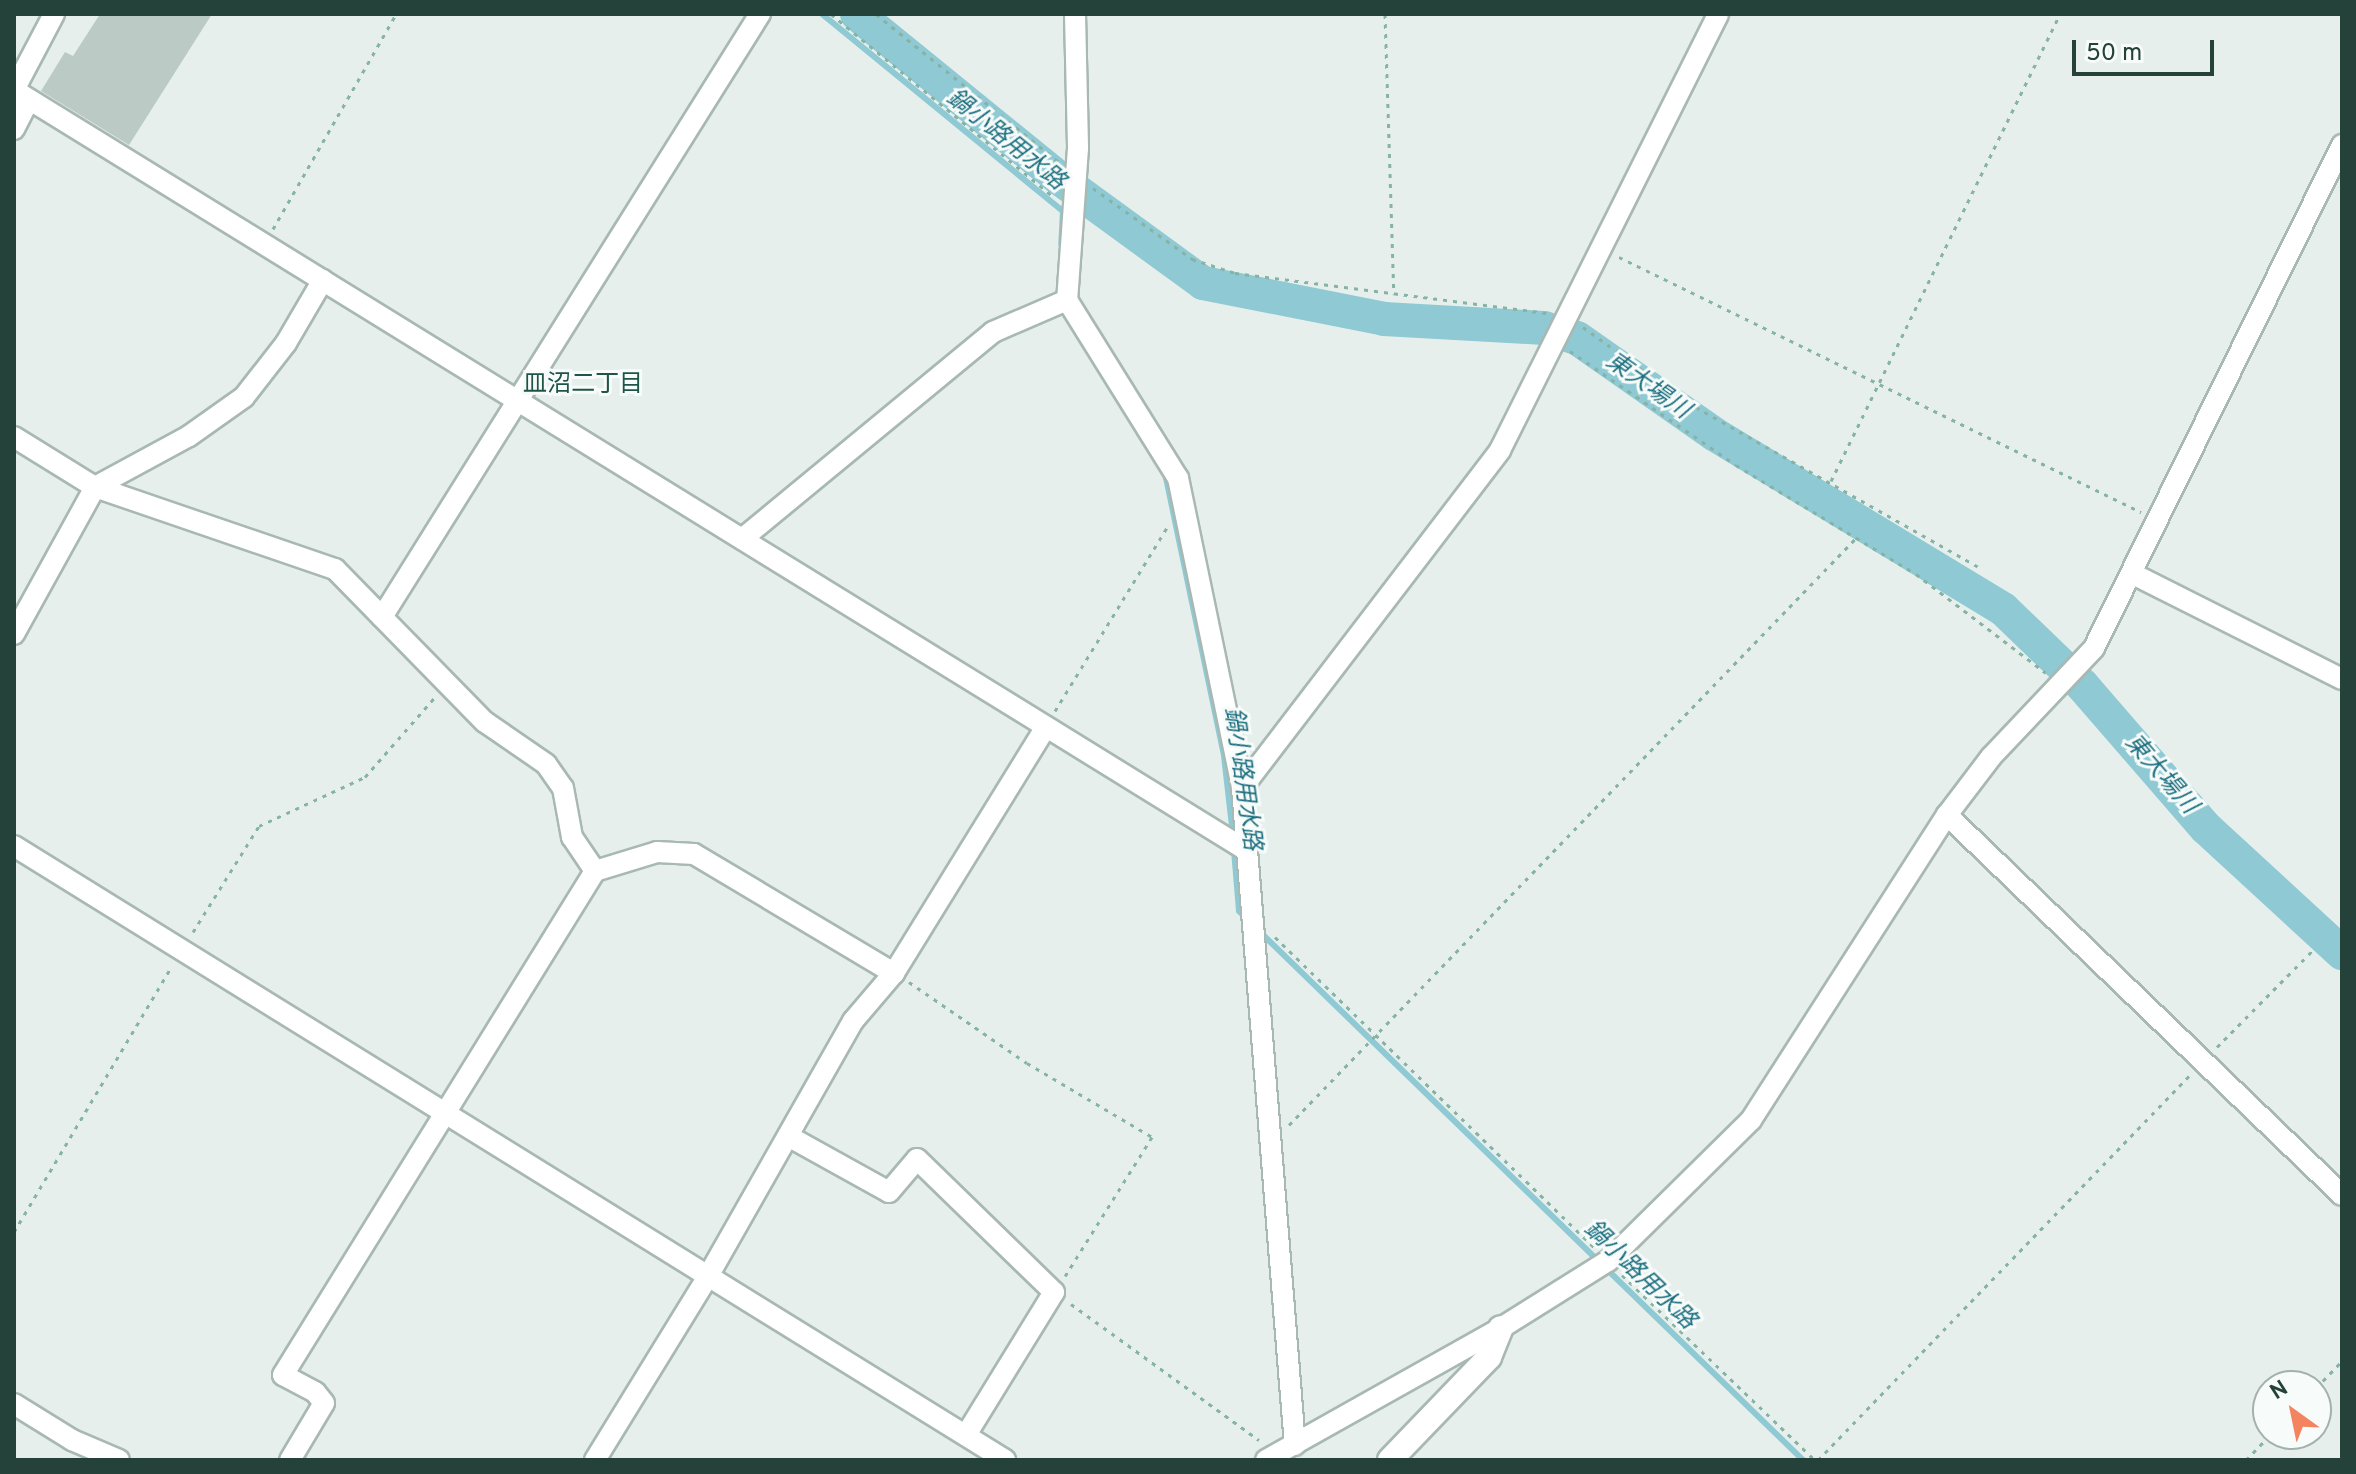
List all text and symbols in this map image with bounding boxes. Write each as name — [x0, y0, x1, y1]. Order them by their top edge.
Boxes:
scale bar — [2076, 24, 2218, 74]
text: 50 m — [2086, 39, 2142, 69]
water label: 鍋小路用水路 — [940, 84, 1070, 198]
water label: 東大場川 — [1599, 348, 1695, 426]
district label: 皿沼二丁目 — [523, 372, 643, 400]
water label: 鍋小路用水路 — [1217, 706, 1265, 852]
water label: 東大場川 — [2118, 729, 2202, 821]
water label: 鍋小路用水路 — [1577, 1216, 1701, 1336]
north arrow — [2252, 1370, 2332, 1450]
text: N — [2266, 1376, 2294, 1407]

